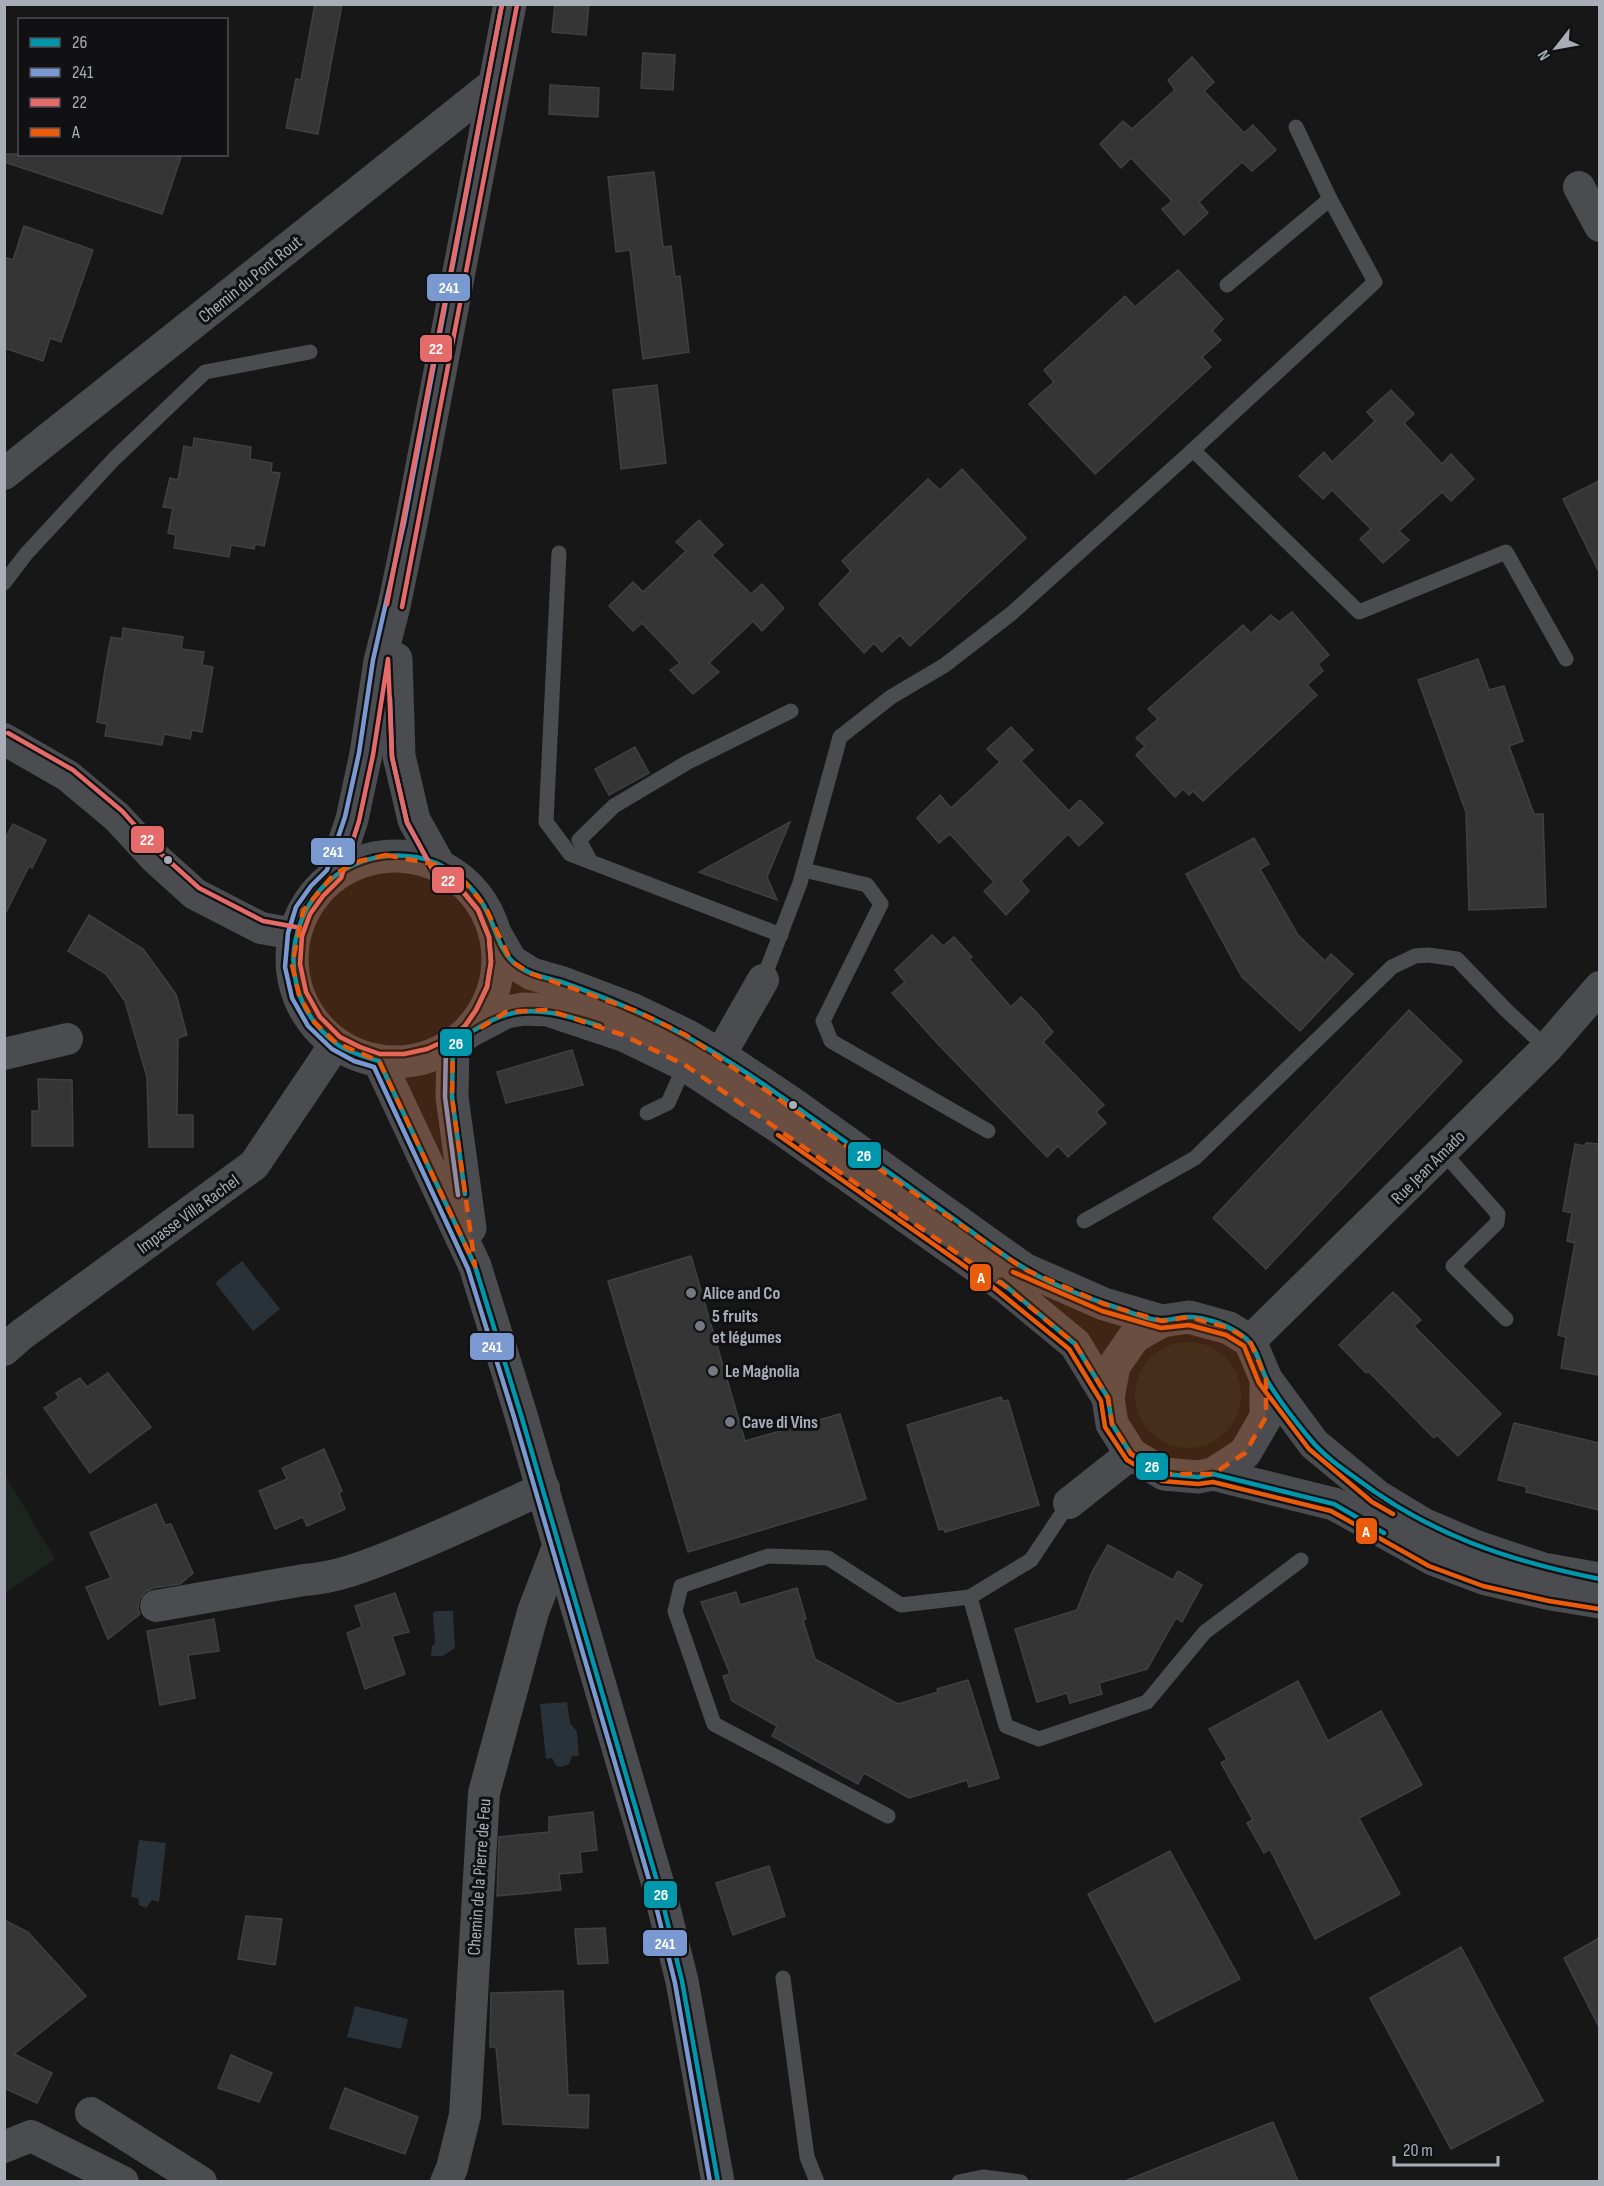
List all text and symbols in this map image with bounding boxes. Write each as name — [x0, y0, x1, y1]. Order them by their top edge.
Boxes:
legend — [18, 18, 228, 156]
north arrow — [1526, 18, 1586, 78]
text: 26 — [72, 32, 87, 53]
text: N — [1534, 46, 1555, 64]
text: 241 — [72, 62, 94, 83]
text: 22 — [72, 92, 87, 113]
text: A — [71, 122, 80, 143]
street label: Chemin du Pont Rout — [194, 231, 307, 327]
line badge: 241 — [426, 273, 471, 302]
text: 241 — [439, 279, 460, 298]
line badge: 22 — [419, 334, 453, 363]
text: 22 — [429, 340, 443, 359]
line badge: 22 — [130, 825, 165, 854]
text: 22 — [140, 831, 154, 850]
line badge: 241 — [310, 837, 356, 866]
text: 241 — [323, 843, 344, 862]
unlabelled marker — [162, 854, 174, 866]
line badge: 22 — [431, 866, 465, 894]
text: 22 — [441, 872, 455, 891]
line badge: 26 — [439, 1028, 473, 1057]
text: 26 — [449, 1035, 463, 1054]
unlabelled marker — [787, 1099, 799, 1111]
street label: Rue Jean Amado — [1387, 1126, 1470, 1209]
line badge: 26 — [847, 1141, 882, 1169]
text: 26 — [857, 1147, 871, 1166]
street label: Impasse Villa Rachel — [133, 1170, 243, 1258]
line badge: A — [969, 1263, 992, 1292]
text: A — [976, 1269, 985, 1288]
place label: Alice and Co — [702, 1283, 780, 1304]
marker: Alice and Co — [684, 1286, 698, 1300]
place label: 5 fruits et légumes — [712, 1306, 782, 1348]
marker: 5 fruits et légumes — [693, 1319, 707, 1333]
line badge: 241 — [469, 1332, 515, 1361]
text: 241 — [482, 1338, 503, 1357]
place label: Le Magnolia — [725, 1361, 800, 1382]
marker: Le Magnolia — [706, 1364, 720, 1378]
place label: Cave di Vins — [742, 1412, 818, 1433]
marker: Cave di Vins — [723, 1415, 737, 1429]
line badge: 26 — [1135, 1452, 1169, 1481]
text: 26 — [1145, 1458, 1159, 1477]
line badge: A — [1355, 1517, 1378, 1545]
text: A — [1361, 1523, 1370, 1542]
street label: Chemin de la Pierre de Feu — [464, 1798, 495, 1956]
line badge: 26 — [643, 1880, 678, 1909]
text: 26 — [654, 1886, 668, 1905]
line badge: 241 — [642, 1929, 688, 1957]
text: 241 — [655, 1935, 676, 1954]
scale bar — [1394, 2129, 1498, 2167]
text: 20 m — [1403, 2140, 1433, 2161]

